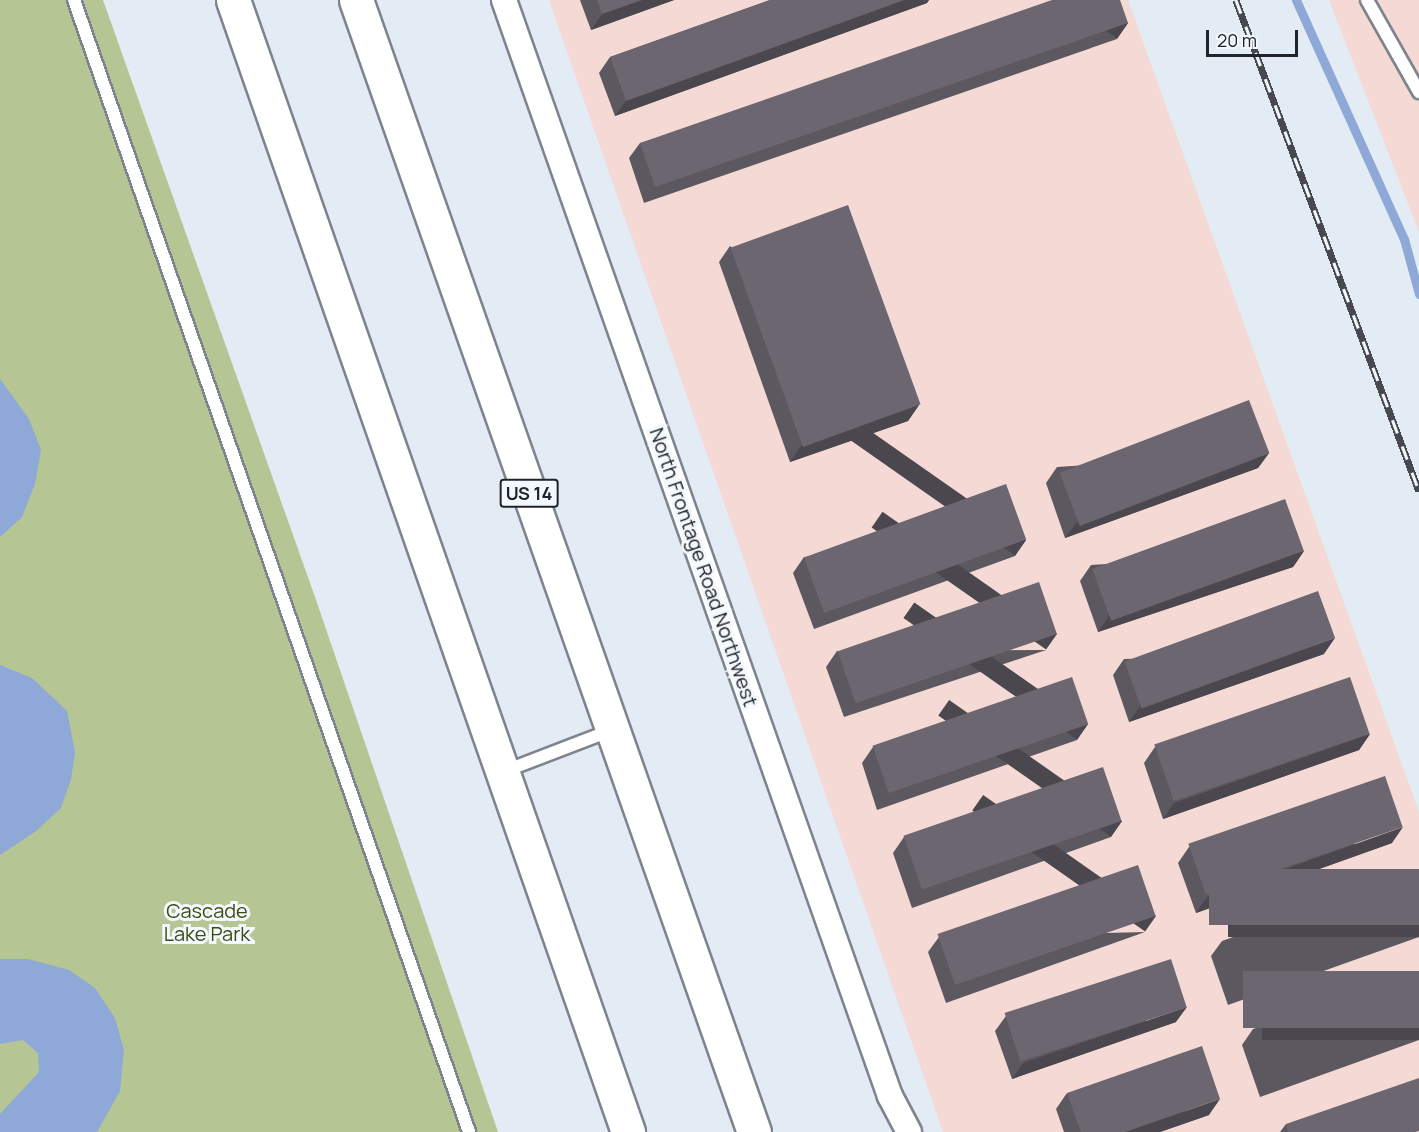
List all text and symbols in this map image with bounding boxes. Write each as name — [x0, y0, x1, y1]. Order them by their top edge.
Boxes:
scale bar — [1209, 18, 1300, 56]
text: 20 m — [1217, 28, 1257, 52]
street label: North Frontage Road Northwest — [645, 424, 763, 710]
road number: US 14 — [499, 478, 559, 508]
park label: Cascade Lake Park — [164, 898, 250, 945]

